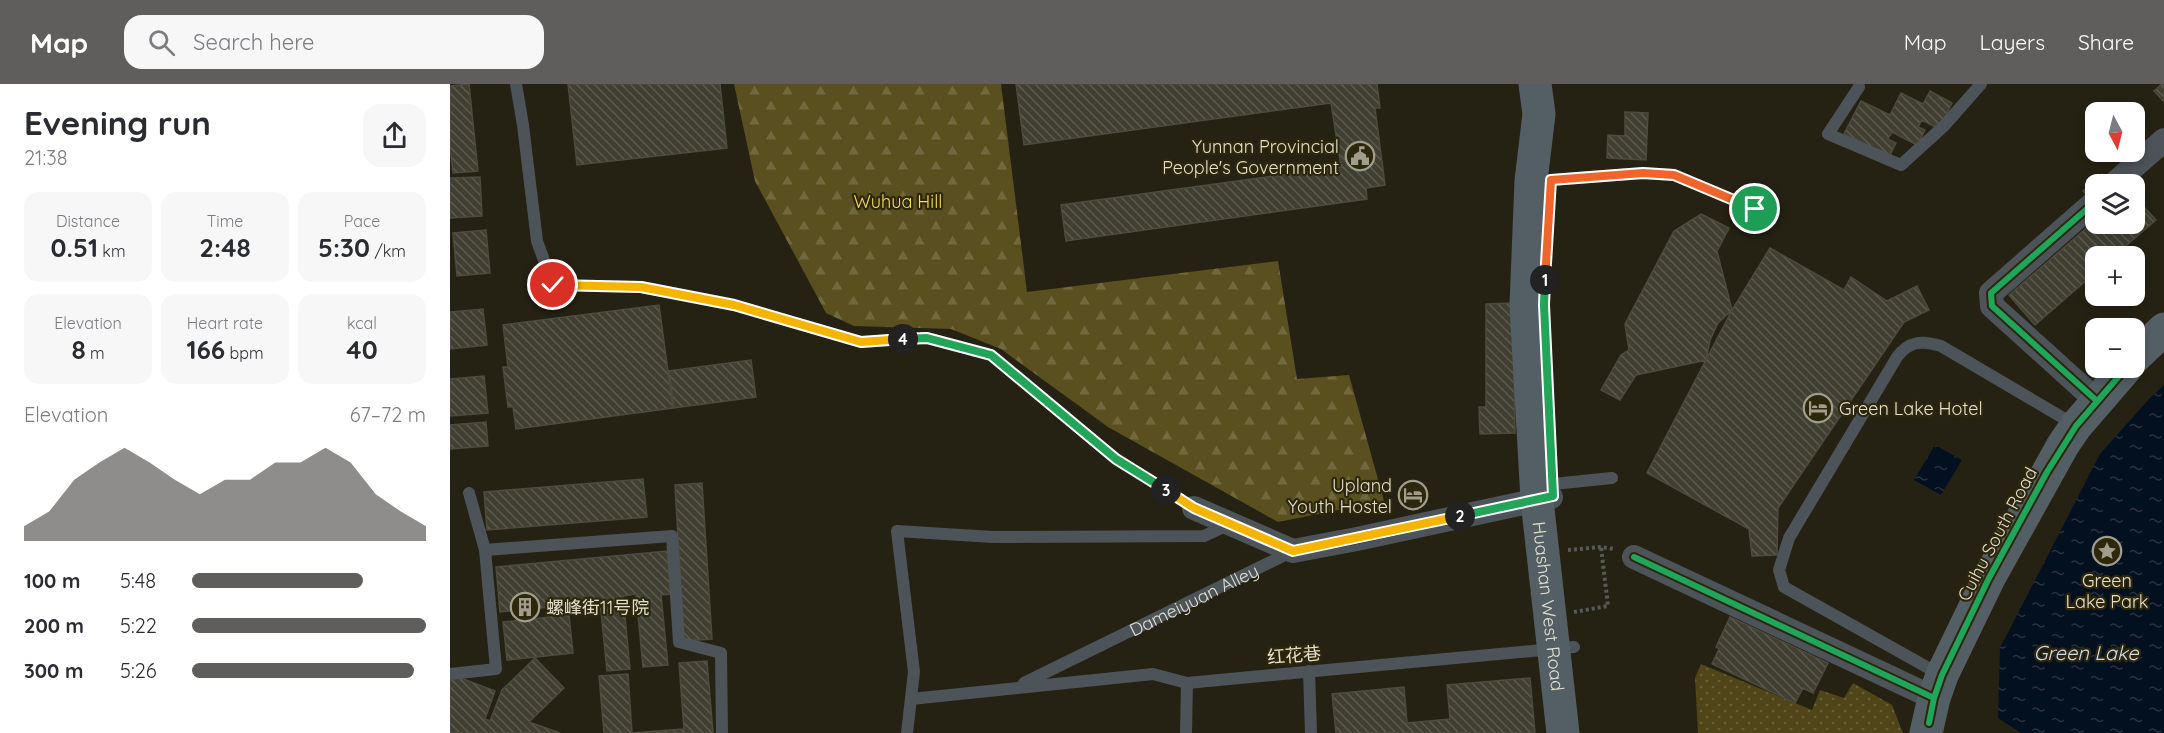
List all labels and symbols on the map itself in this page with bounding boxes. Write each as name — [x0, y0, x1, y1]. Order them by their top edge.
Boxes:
north arrow — [2085, 102, 2145, 162]
place label: Yunnan Provincial People's Government — [1162, 135, 1339, 179]
public building icon: Yunnan Provincial People's Government — [1344, 140, 1376, 172]
pin — [1729, 183, 1780, 234]
park label: Wuhua Hill — [854, 190, 942, 213]
pin — [527, 259, 578, 310]
pin: 1 — [1530, 265, 1560, 295]
pin: 4 — [888, 324, 918, 354]
hotel icon: Green Lake Hotel — [1802, 392, 1834, 424]
place label: Green Lake Hotel — [1839, 397, 1983, 420]
street label: Cuihu South Road — [1952, 463, 2042, 605]
place label: Upland Youth Hostel — [1288, 474, 1392, 518]
pin: 3 — [1151, 475, 1181, 505]
hotel icon: Upland Youth Hostel — [1397, 479, 1429, 511]
pin: 2 — [1445, 501, 1475, 531]
street label: Huashan West Road — [1528, 520, 1570, 692]
place icon: Green Lake Park — [2091, 535, 2123, 567]
street label: Dameiyuan Alley — [1125, 558, 1262, 641]
place label: Green Lake Park — [2066, 569, 2148, 613]
building icon: 螺峰街11号院 — [509, 591, 541, 623]
place label: 螺峰街11号院 — [546, 596, 649, 619]
water label: Green Lake — [2033, 640, 2139, 665]
street label: 红花巷 — [1266, 641, 1322, 669]

